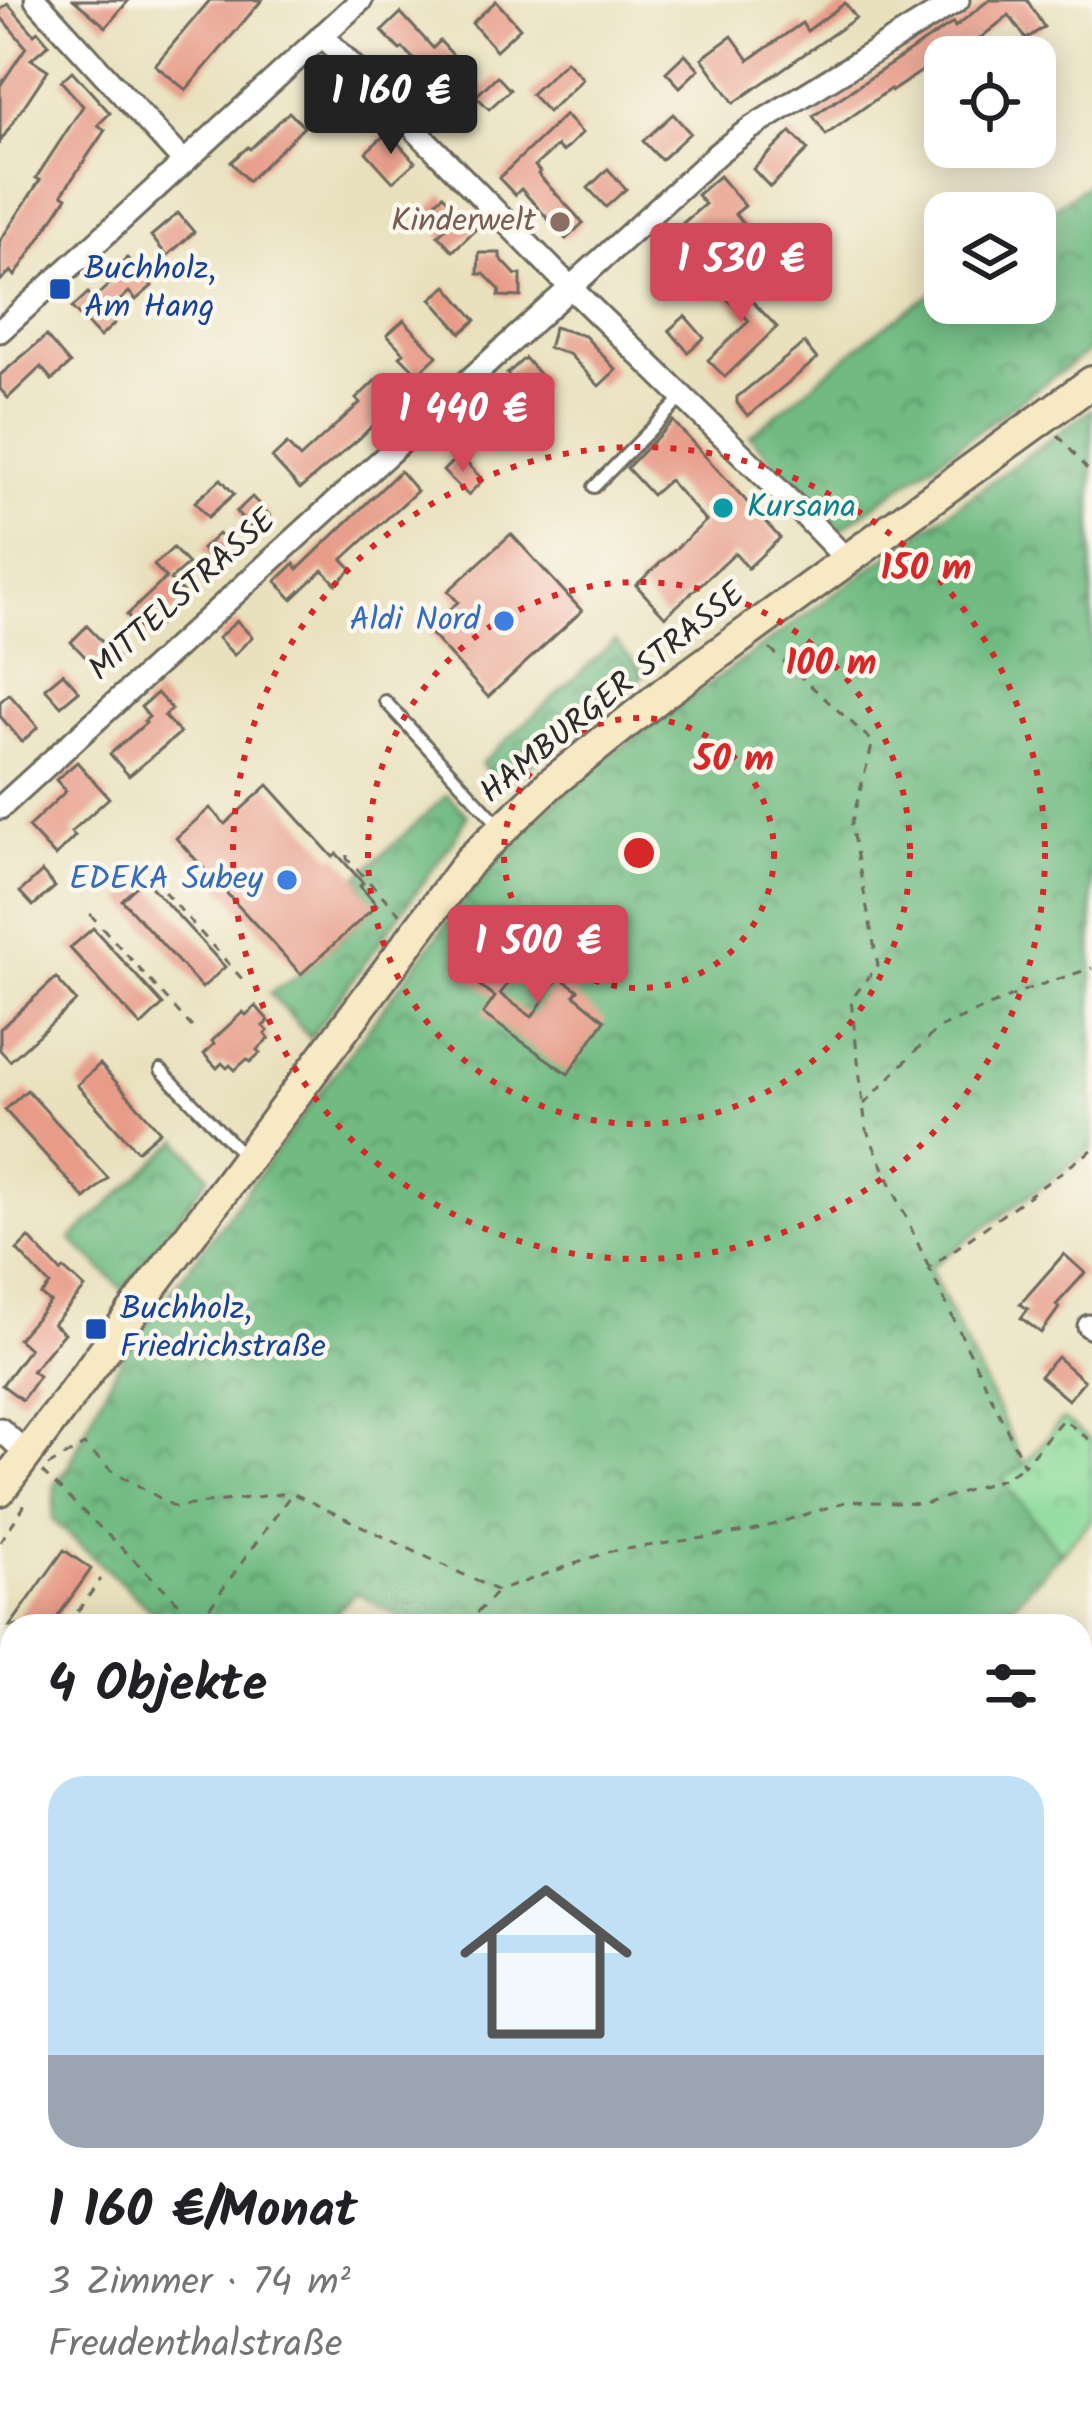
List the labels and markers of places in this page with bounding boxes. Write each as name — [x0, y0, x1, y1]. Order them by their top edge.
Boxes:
pin: 1 160 € — [280, 55, 502, 157]
place label: Kinderwelt — [391, 196, 537, 249]
marker: Kinderwelt — [547, 209, 573, 235]
pin: 1 530 € — [630, 223, 852, 325]
place label: Buchholz, Am Hang — [84, 244, 216, 335]
marker: Buchholz, Am Hang — [47, 276, 73, 302]
pin: 1 440 € — [352, 373, 574, 475]
place label: Kursana — [747, 482, 856, 535]
marker: Kursana — [710, 495, 736, 521]
place label: Aldi Nord — [350, 595, 482, 648]
marker: Aldi Nord — [491, 608, 517, 634]
centre of rings — [618, 832, 660, 874]
place label: EDEKA Subey — [69, 854, 264, 907]
marker: EDEKA Subey — [274, 867, 300, 893]
pin: 1 500 € — [427, 905, 649, 1007]
place label: Buchholz, Friedrichstraße — [120, 1284, 326, 1375]
marker: Buchholz, Friedrichstraße — [83, 1316, 109, 1342]

